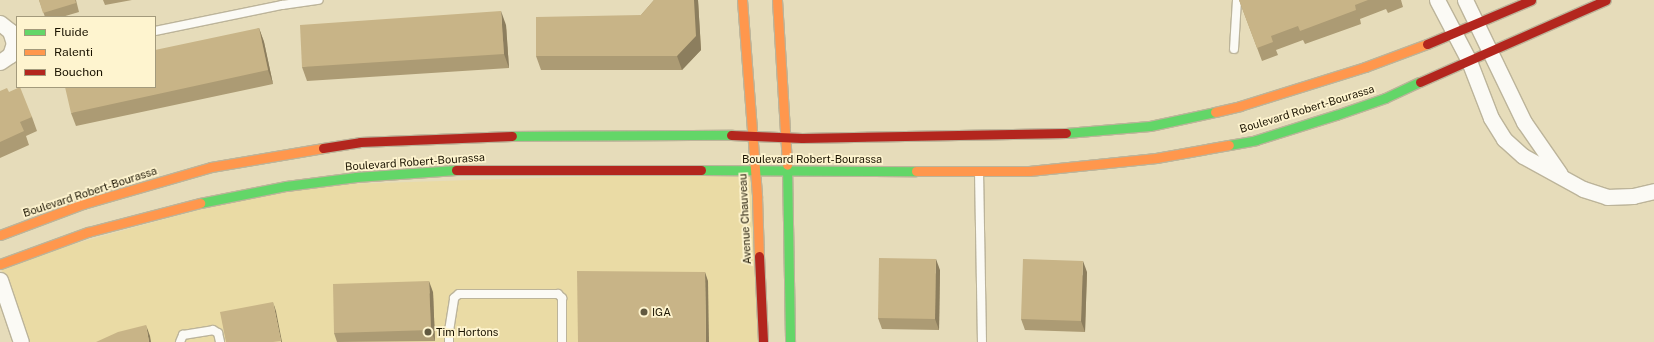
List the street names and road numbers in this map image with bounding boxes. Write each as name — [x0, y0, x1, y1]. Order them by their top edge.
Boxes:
street label: Boulevard Robert-Bourassa — [1238, 82, 1376, 136]
street label: Boulevard Robert-Bourassa — [345, 151, 485, 173]
street label: Boulevard Robert-Bourassa — [742, 152, 882, 166]
street label: Boulevard Robert-Bourassa — [21, 164, 159, 220]
street label: Avenue Chauveau — [736, 173, 754, 265]

